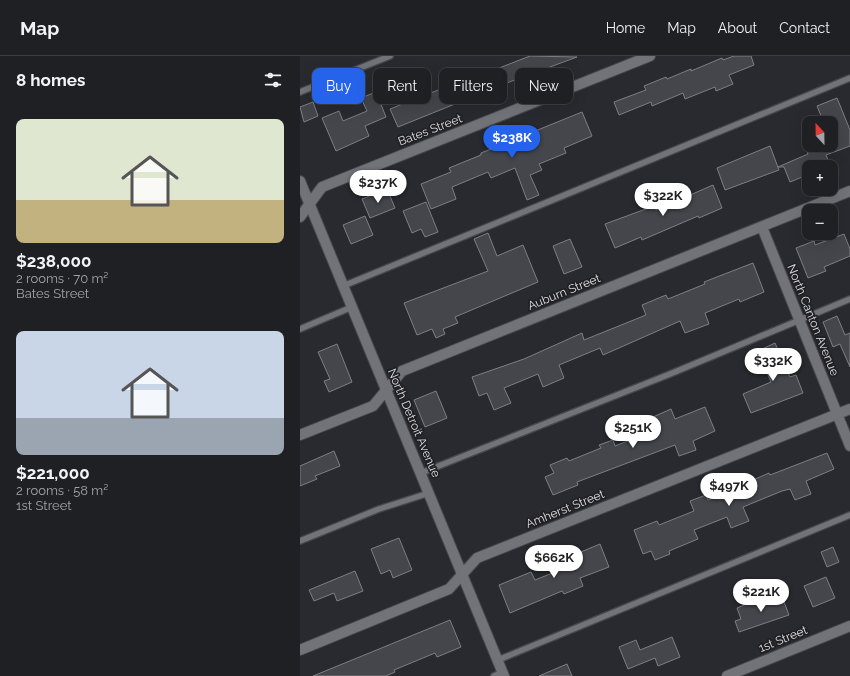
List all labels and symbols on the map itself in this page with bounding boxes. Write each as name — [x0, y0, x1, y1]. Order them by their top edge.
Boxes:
street label: Bates Street — [396, 111, 464, 149]
north arrow — [802, 116, 838, 152]
pin: $238K — [484, 125, 540, 159]
pin: $237K — [350, 170, 406, 204]
pin: $322K — [635, 183, 691, 217]
street label: North Canton Avenue — [784, 262, 842, 378]
street label: Auburn Street — [526, 271, 602, 313]
pin: $332K — [745, 348, 801, 382]
street label: North Detroit Avenue — [385, 367, 443, 479]
pin: $251K — [605, 415, 661, 449]
pin: $497K — [701, 473, 757, 507]
street label: Amherst Street — [524, 487, 606, 531]
pin: $662K — [526, 545, 582, 579]
pin: $221K — [733, 579, 789, 613]
street label: 1st Street — [757, 623, 809, 655]

